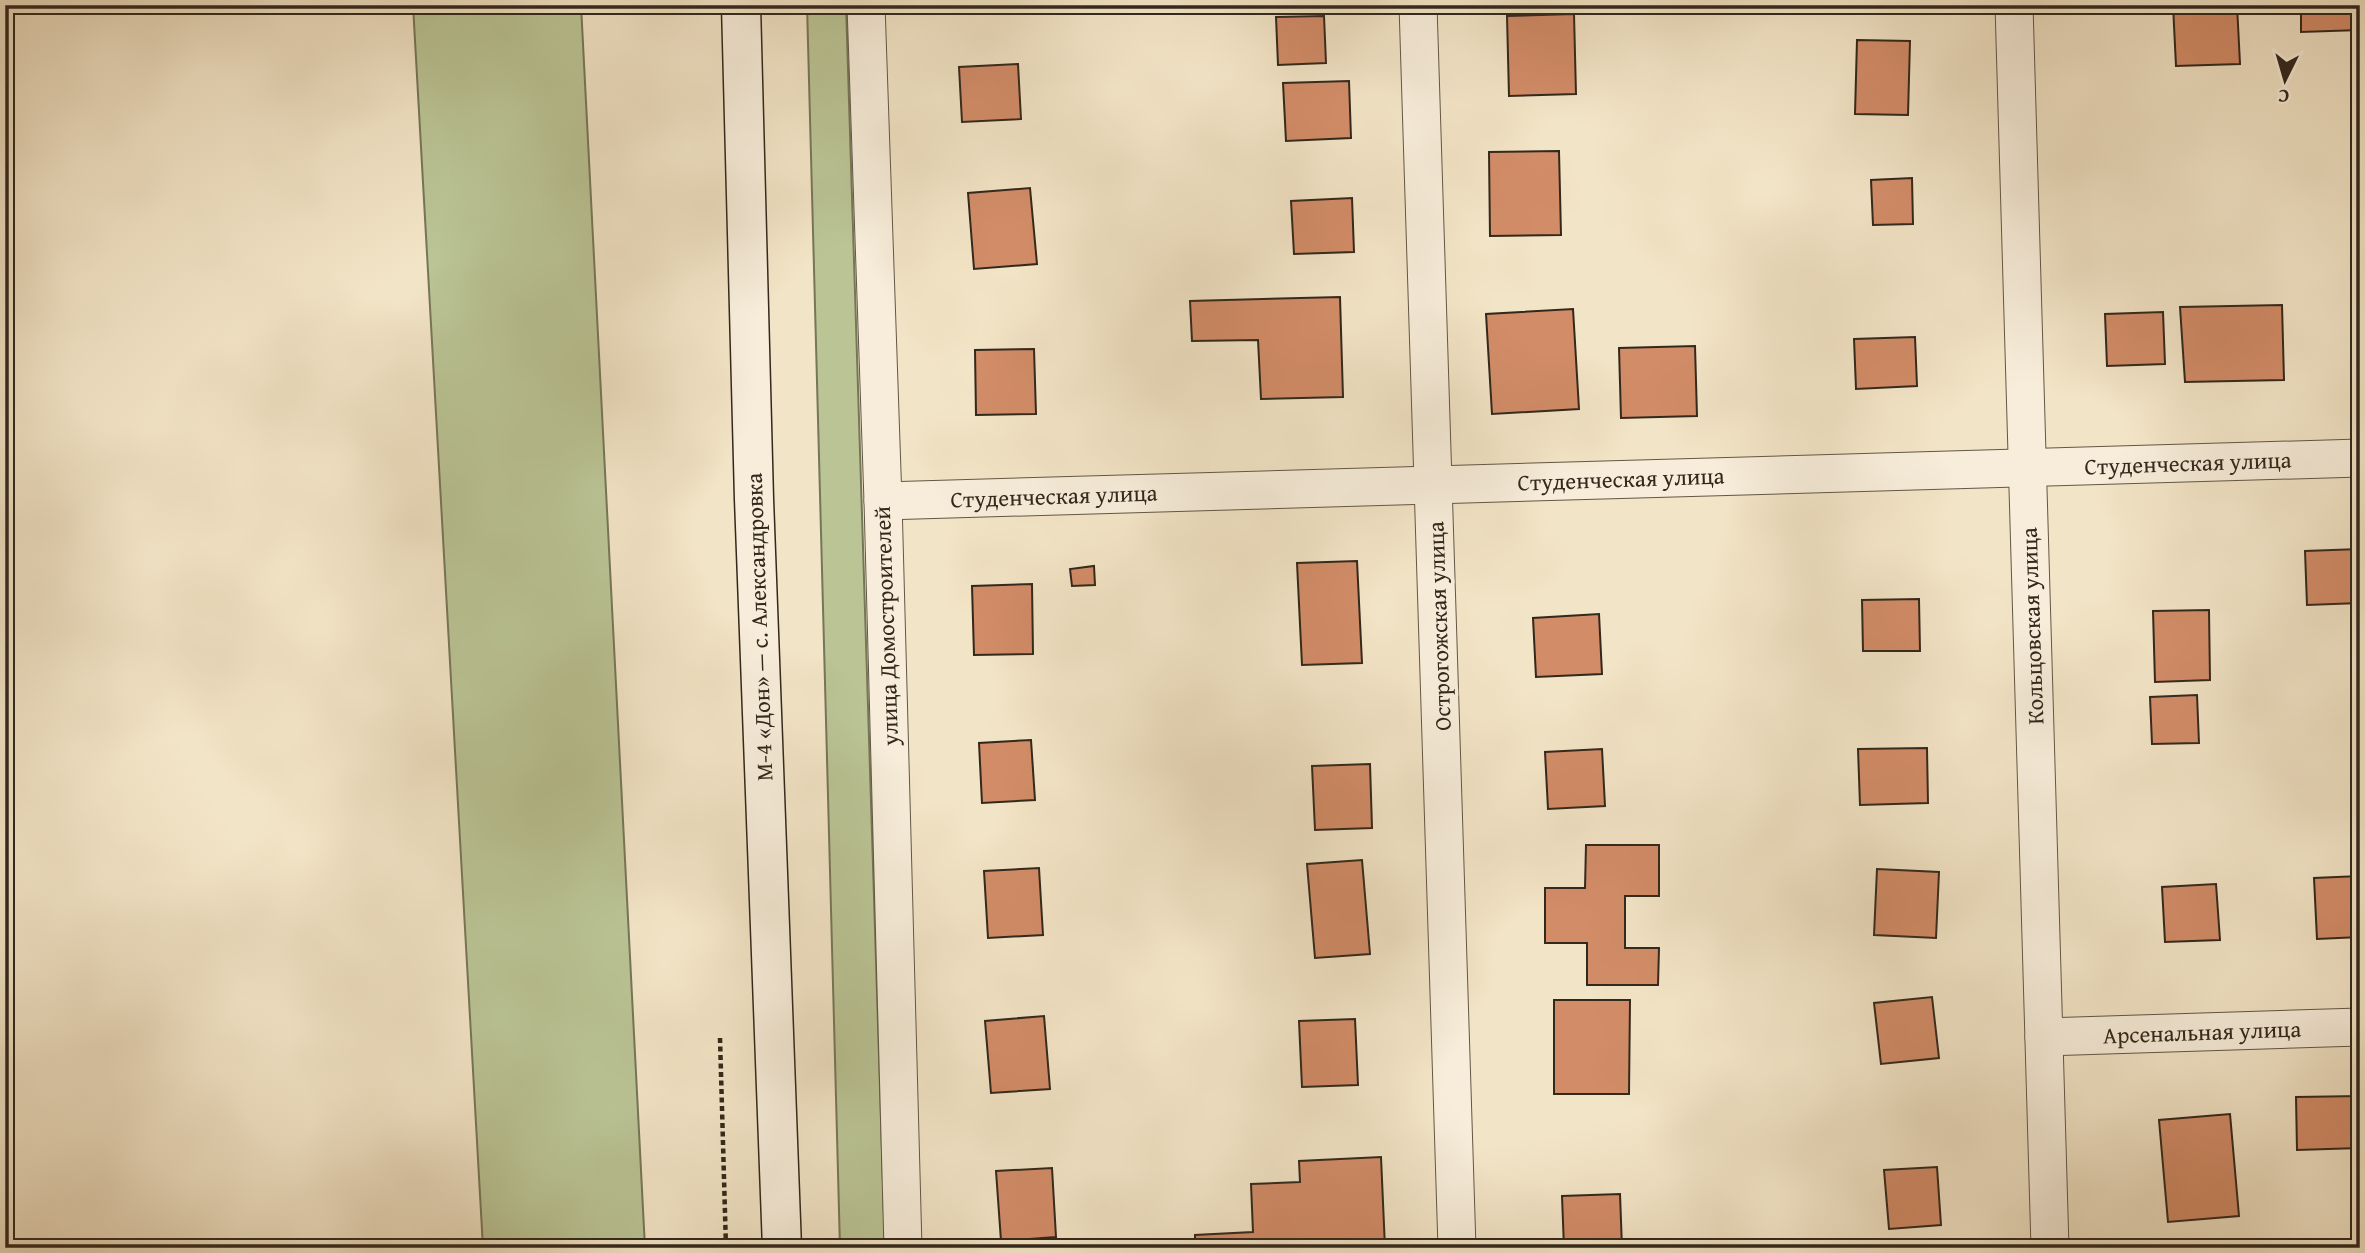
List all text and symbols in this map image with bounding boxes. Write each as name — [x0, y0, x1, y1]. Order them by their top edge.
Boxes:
north arrow — [2250, 46, 2320, 116]
text: С — [2277, 82, 2290, 111]
street label: Студенческая улица — [2084, 442, 2292, 483]
street label: Студенческая улица — [1517, 458, 1725, 499]
street label: М-4 «Дон» — с. Александровка — [737, 472, 780, 782]
street label: Студенческая улица — [950, 475, 1158, 516]
street label: улица Домостроителей — [865, 505, 906, 747]
street label: Острогожская улица — [1418, 521, 1459, 731]
street label: Кольцовская улица — [2012, 527, 2051, 725]
street label: Арсенальная улица — [2102, 1012, 2302, 1051]

